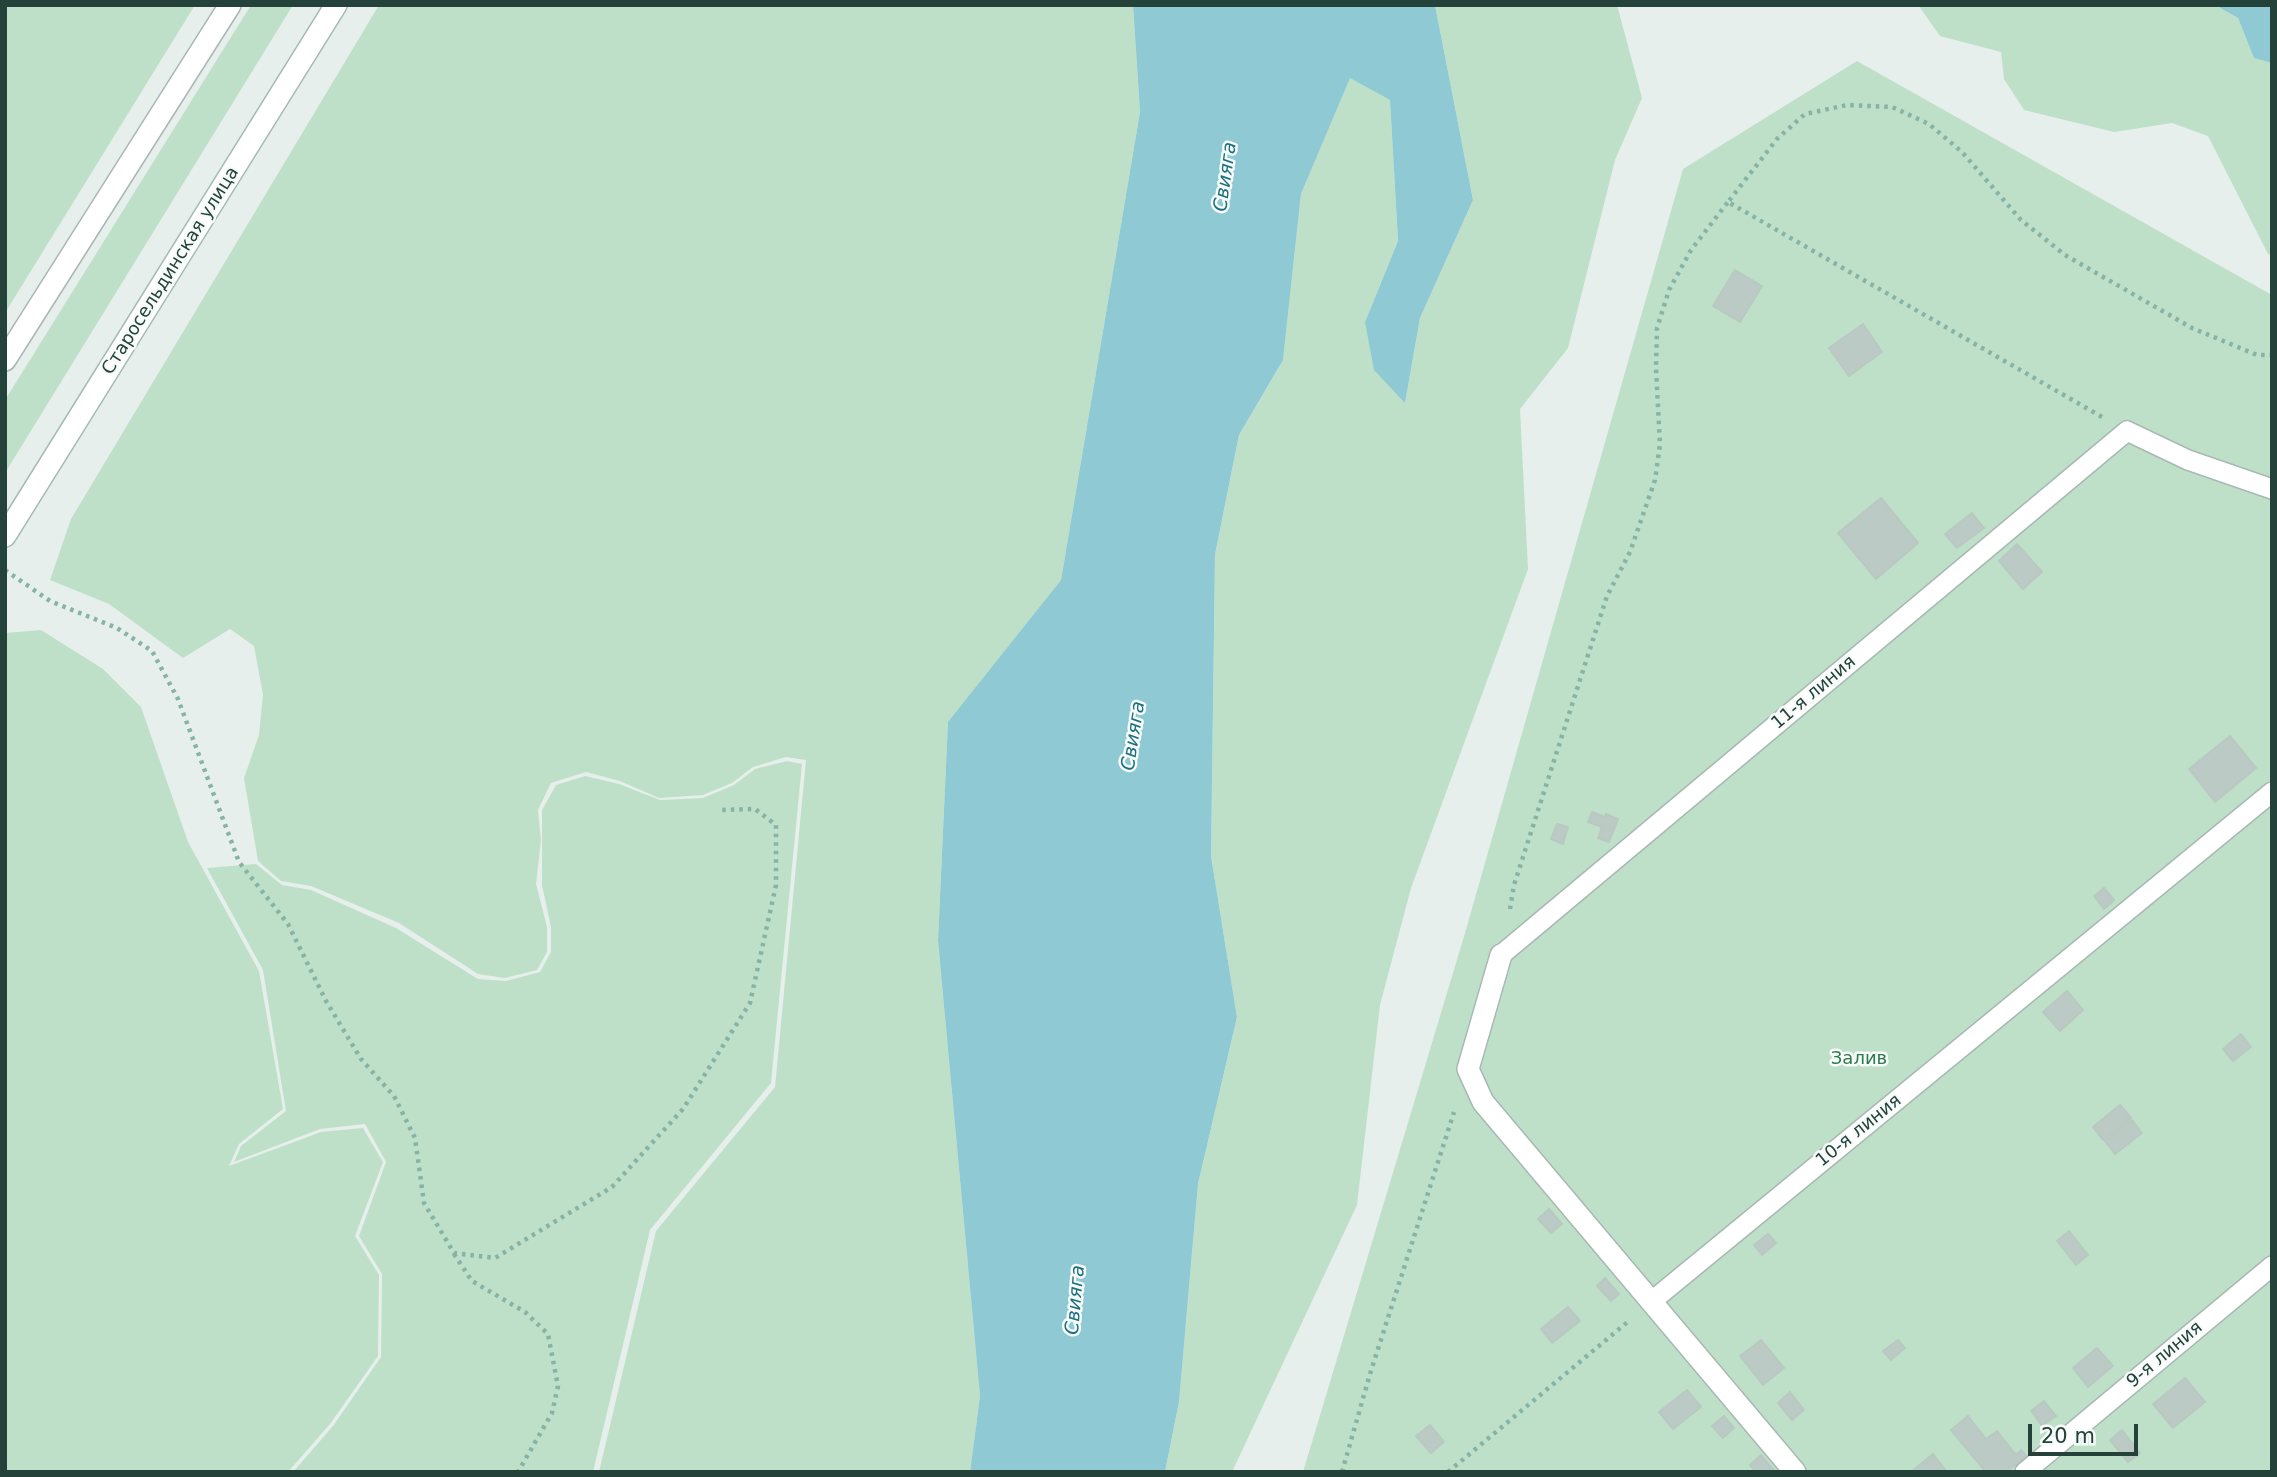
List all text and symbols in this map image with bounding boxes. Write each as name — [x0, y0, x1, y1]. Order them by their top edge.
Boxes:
water label: Свияга — [1210, 141, 1242, 213]
street label: Старосельдинская улица — [98, 163, 244, 379]
street label: 11-я линия — [1767, 651, 1861, 735]
water label: Свияга — [1117, 700, 1151, 772]
park label: Залив — [1831, 1048, 1887, 1070]
street label: 10-я линия — [1812, 1090, 1906, 1172]
water label: Свияга — [1062, 1264, 1090, 1336]
street label: 9-я линия — [2123, 1317, 2207, 1393]
scale bar — [2032, 1410, 2142, 1454]
text: 20 m — [2041, 1424, 2095, 1448]

